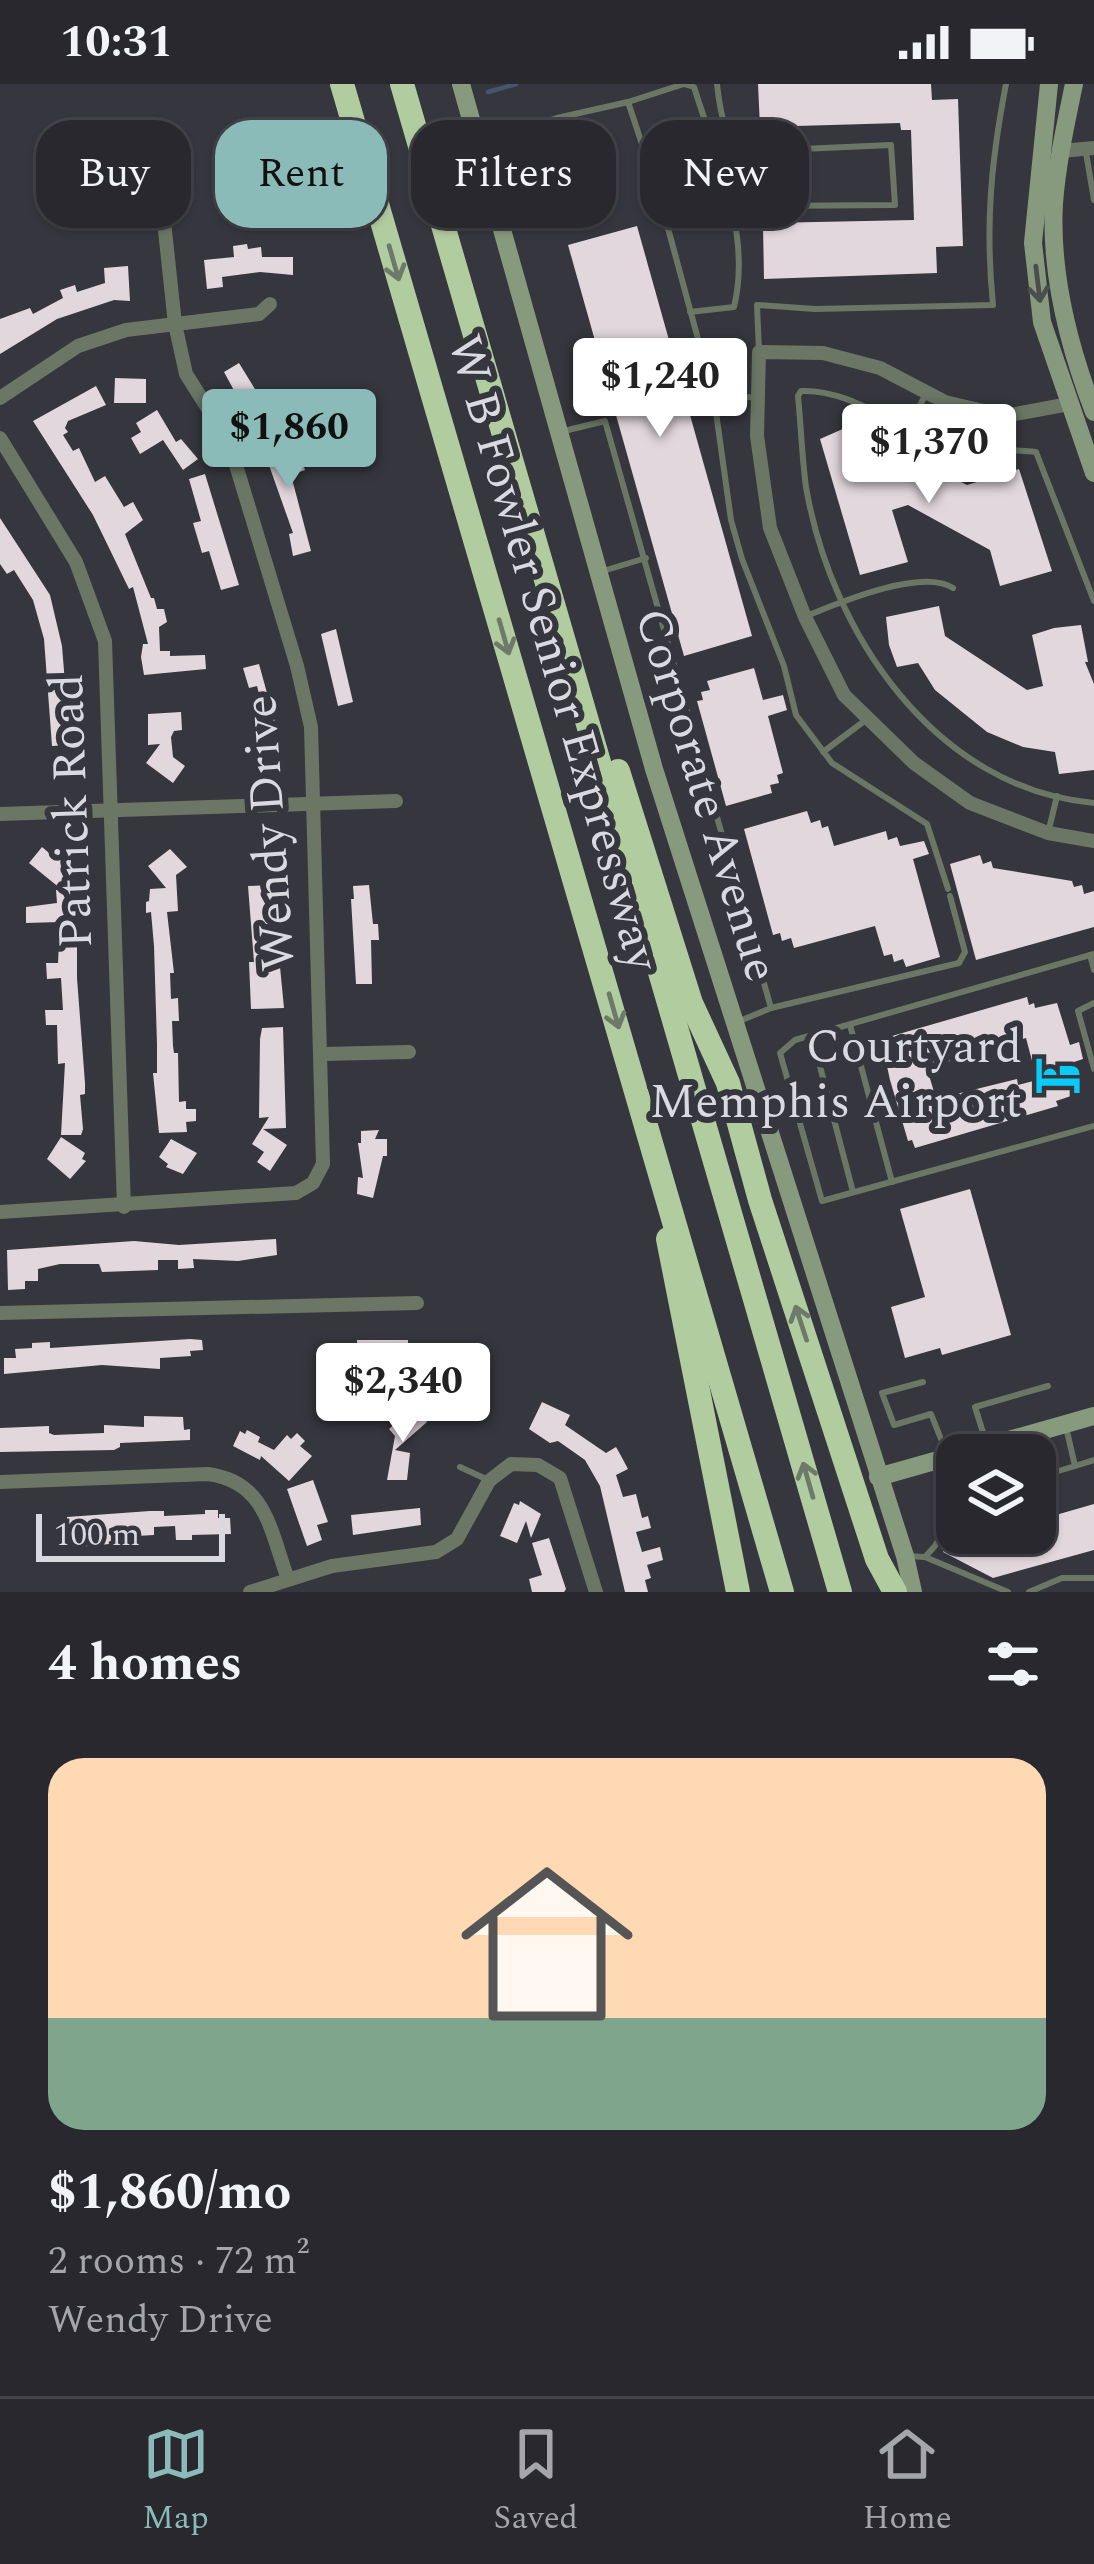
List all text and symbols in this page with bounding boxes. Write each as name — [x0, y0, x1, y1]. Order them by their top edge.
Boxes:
text: 10:31 — [60, 8, 173, 77]
chip: Buy — [36, 120, 191, 228]
chip: Rent — [215, 120, 387, 228]
chip: Filters — [411, 120, 616, 228]
chip: New — [640, 120, 809, 228]
one-way arrow — [385, 243, 407, 281]
one-way arrow — [1027, 264, 1049, 303]
street label: W B Fowler Senior Expressway — [427, 326, 679, 981]
pin: $1,240 — [562, 338, 758, 440]
text: $1,240 — [600, 347, 720, 406]
pin: $1,860 — [191, 389, 387, 491]
text: $1,860 — [229, 398, 349, 457]
pin: $1,370 — [831, 404, 1027, 506]
text: $1,370 — [869, 413, 989, 472]
street label: Corporate Avenue — [615, 599, 797, 991]
one-way arrow — [494, 617, 516, 655]
street label: Patrick Road — [31, 672, 113, 950]
street label: Wendy Drive — [224, 692, 316, 974]
one-way arrow — [604, 991, 626, 1029]
place label: Courtyard Memphis Airport — [649, 1011, 1022, 1139]
hotel icon: Courtyard Memphis Airport — [1033, 1050, 1083, 1100]
one-way arrow — [789, 1305, 811, 1343]
pin: $2,340 — [305, 1343, 501, 1445]
text: $2,340 — [343, 1352, 463, 1411]
map controls — [936, 1434, 1056, 1554]
button: layers — [936, 1434, 1056, 1554]
one-way arrow — [796, 1461, 818, 1499]
scale bar — [36, 1508, 225, 1561]
text: 100 m — [54, 1510, 140, 1560]
text: 4 homes — [48, 1625, 242, 1703]
icon: filters — [980, 1631, 1046, 1697]
icon: home — [439, 1836, 655, 2052]
text: $1,860/mo — [48, 2154, 291, 2232]
text: 2 rooms · 72 m² — [48, 2232, 309, 2291]
text: Wendy Drive — [48, 2291, 273, 2350]
tab: Map — [142, 2421, 209, 2543]
tab: Saved — [493, 2421, 578, 2543]
tab: Home — [863, 2421, 952, 2543]

